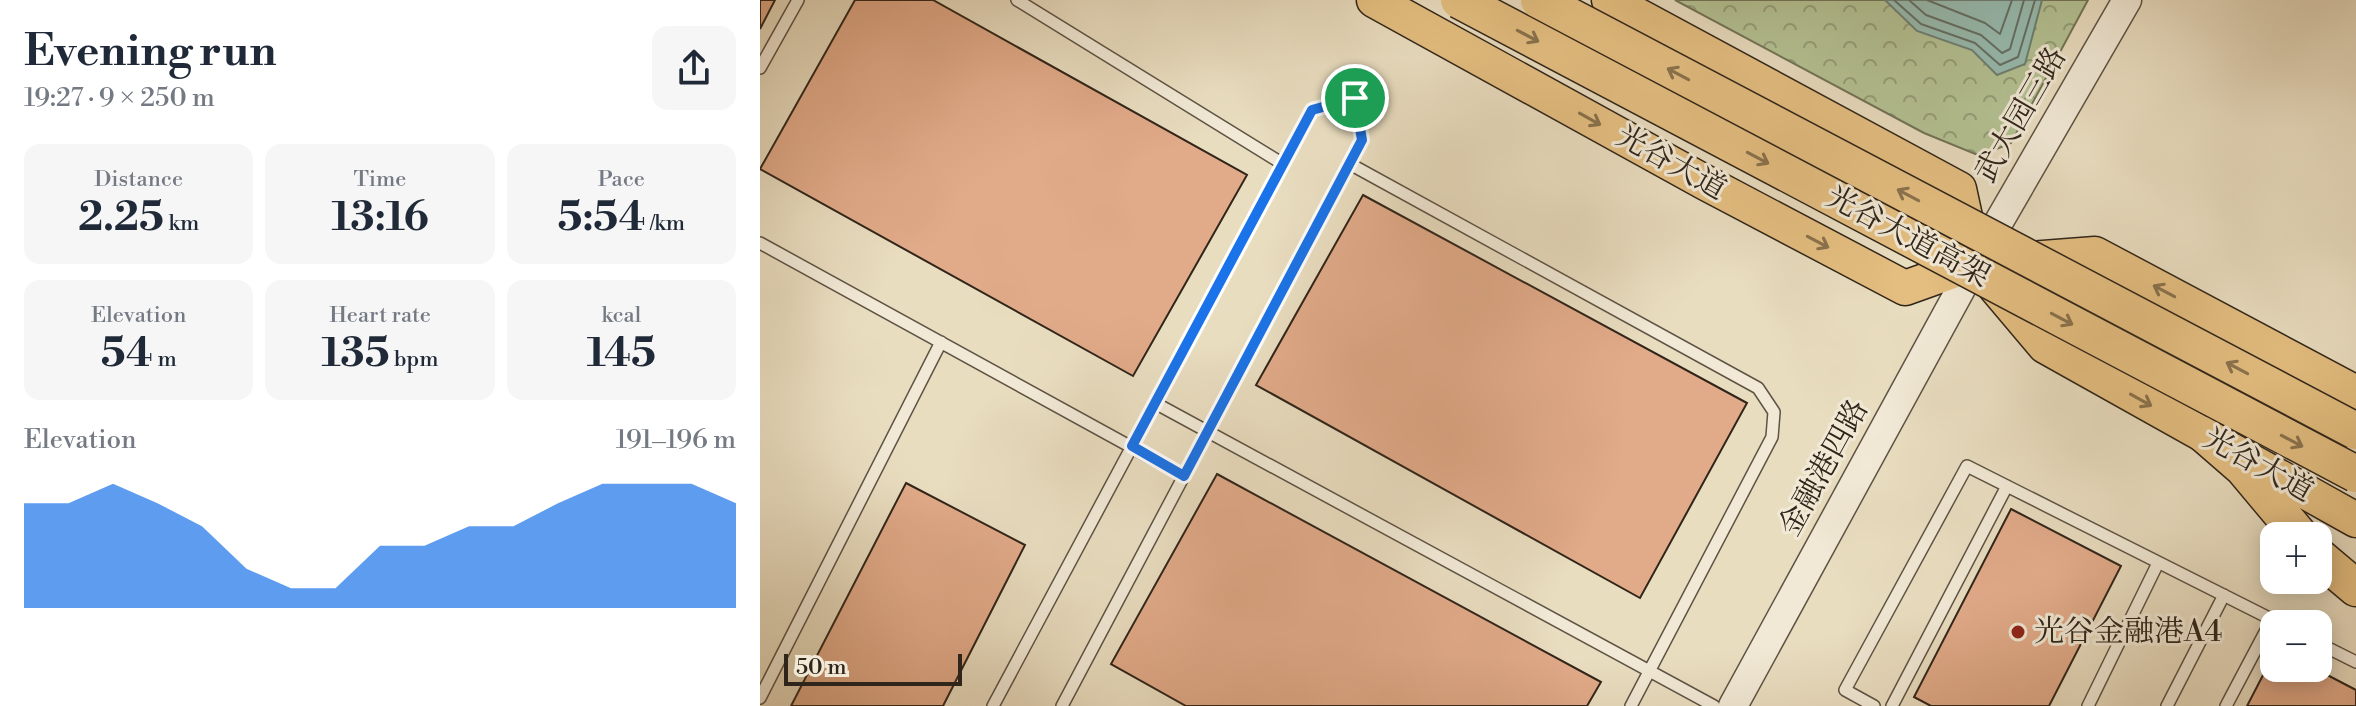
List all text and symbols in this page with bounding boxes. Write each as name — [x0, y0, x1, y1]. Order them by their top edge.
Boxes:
text: Evening run — [24, 24, 277, 79]
button: share — [652, 26, 736, 110]
one-way arrow — [1516, 29, 1540, 45]
street label: 武大园三路 — [1967, 41, 2075, 189]
pin — [1321, 64, 1389, 132]
one-way arrow — [1667, 65, 1691, 81]
icon: arrive — [1333, 76, 1377, 120]
text: 19:27 · 9 × 250 m — [24, 82, 215, 114]
one-way arrow — [1577, 112, 1601, 127]
street label: 光谷大道 — [1609, 117, 1733, 209]
one-way arrow — [1746, 151, 1769, 167]
text: Distance — [94, 166, 183, 193]
text: Time — [354, 166, 406, 193]
text: Pace — [598, 166, 645, 193]
street label: 光谷大道高架 — [1820, 178, 1996, 296]
one-way arrow — [1897, 186, 1921, 202]
text: 2.25 — [78, 193, 164, 243]
text: 13:16 — [331, 193, 429, 243]
text: 5:54 — [558, 193, 646, 243]
text: km — [164, 210, 199, 237]
text: /km — [646, 210, 685, 237]
one-way arrow — [1806, 235, 1830, 251]
one-way arrow — [2152, 282, 2176, 298]
text: Elevation — [91, 302, 186, 329]
text: Heart rate — [329, 302, 431, 329]
text: kcal — [601, 302, 641, 329]
one-way arrow — [2050, 311, 2073, 327]
text: 54 — [101, 329, 153, 379]
text: 135 — [321, 329, 390, 379]
text: 145 — [587, 329, 656, 379]
text: m — [153, 346, 177, 373]
text: bpm — [390, 346, 439, 373]
one-way arrow — [2226, 360, 2250, 376]
one-way arrow — [2129, 392, 2152, 408]
street label: 金融港四路 — [1771, 393, 1877, 543]
street label: 光谷大道 — [2196, 419, 2320, 511]
text: Elevation — [24, 424, 137, 456]
text: 191–196 m — [616, 424, 736, 456]
one-way arrow — [2280, 433, 2303, 449]
map controls — [2260, 522, 2332, 682]
button: + — [2260, 522, 2332, 594]
button: − — [2260, 610, 2332, 682]
place label: 光谷金融港A4 — [2034, 613, 2222, 651]
marker: 光谷金融港A4 — [2009, 623, 2027, 641]
scale bar — [784, 650, 962, 686]
text: 50 m — [796, 654, 847, 681]

